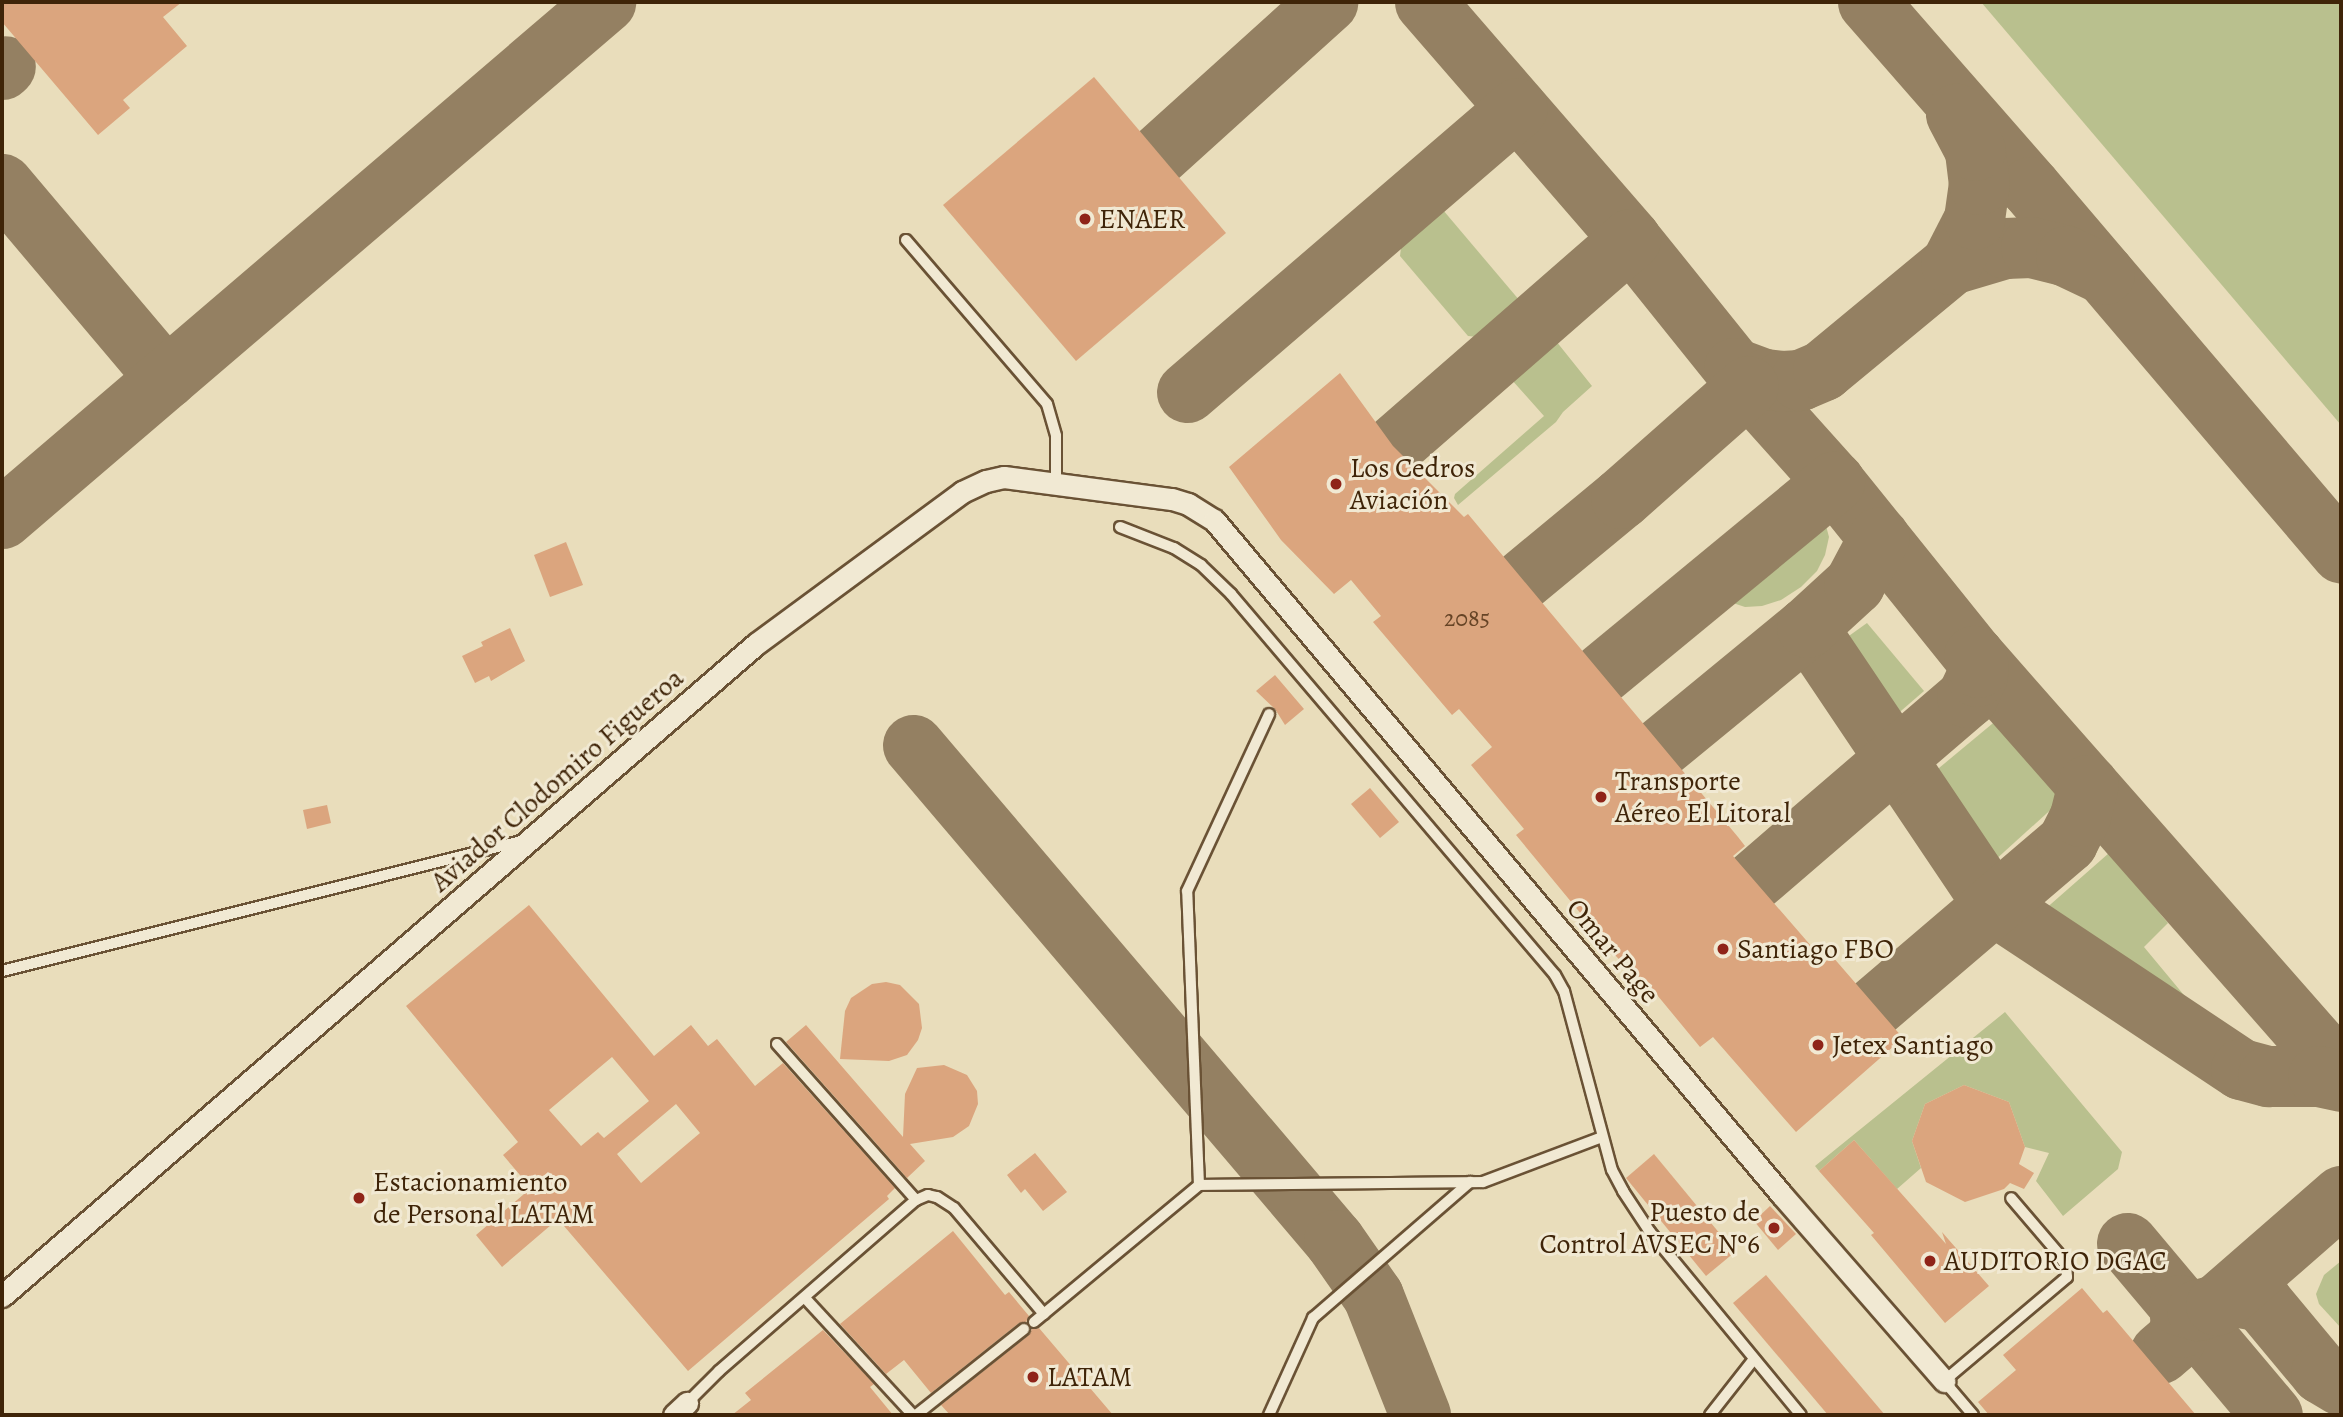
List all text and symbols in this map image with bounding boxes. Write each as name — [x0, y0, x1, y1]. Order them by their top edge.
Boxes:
place label: ENAER — [1099, 202, 1185, 236]
marker: ENAER — [1077, 211, 1093, 227]
place label: Los Cedros Aviación — [1350, 451, 1475, 517]
marker: Los Cedros Aviación — [1328, 476, 1344, 492]
house number: 2085 — [1444, 605, 1490, 633]
street label: Aviador Clodomiro Figueroa — [424, 661, 690, 899]
place label: Transporte Aéreo El Litoral — [1615, 764, 1790, 830]
marker: Transporte Aéreo El Litoral — [1593, 789, 1609, 805]
street label: Omar Page — [1559, 892, 1667, 1010]
place label: Santiago FBO — [1737, 932, 1894, 966]
marker: Santiago FBO — [1715, 941, 1731, 957]
place label: Jetex Santiago — [1832, 1028, 1993, 1062]
marker: Jetex Santiago — [1810, 1037, 1826, 1053]
place label: Estacionamiento de Personal LATAM — [373, 1165, 595, 1231]
marker: Estacionamiento de Personal LATAM — [351, 1190, 367, 1206]
place label: Puesto de Control AVSEC Nº6 — [1539, 1195, 1760, 1261]
marker: Puesto de Control AVSEC Nº6 — [1766, 1220, 1782, 1236]
place label: AUDITORIO DGAC — [1944, 1244, 2167, 1278]
marker: AUDITORIO DGAC — [1922, 1253, 1938, 1269]
place label: LATAM — [1047, 1360, 1132, 1394]
marker: LATAM — [1025, 1369, 1041, 1385]

